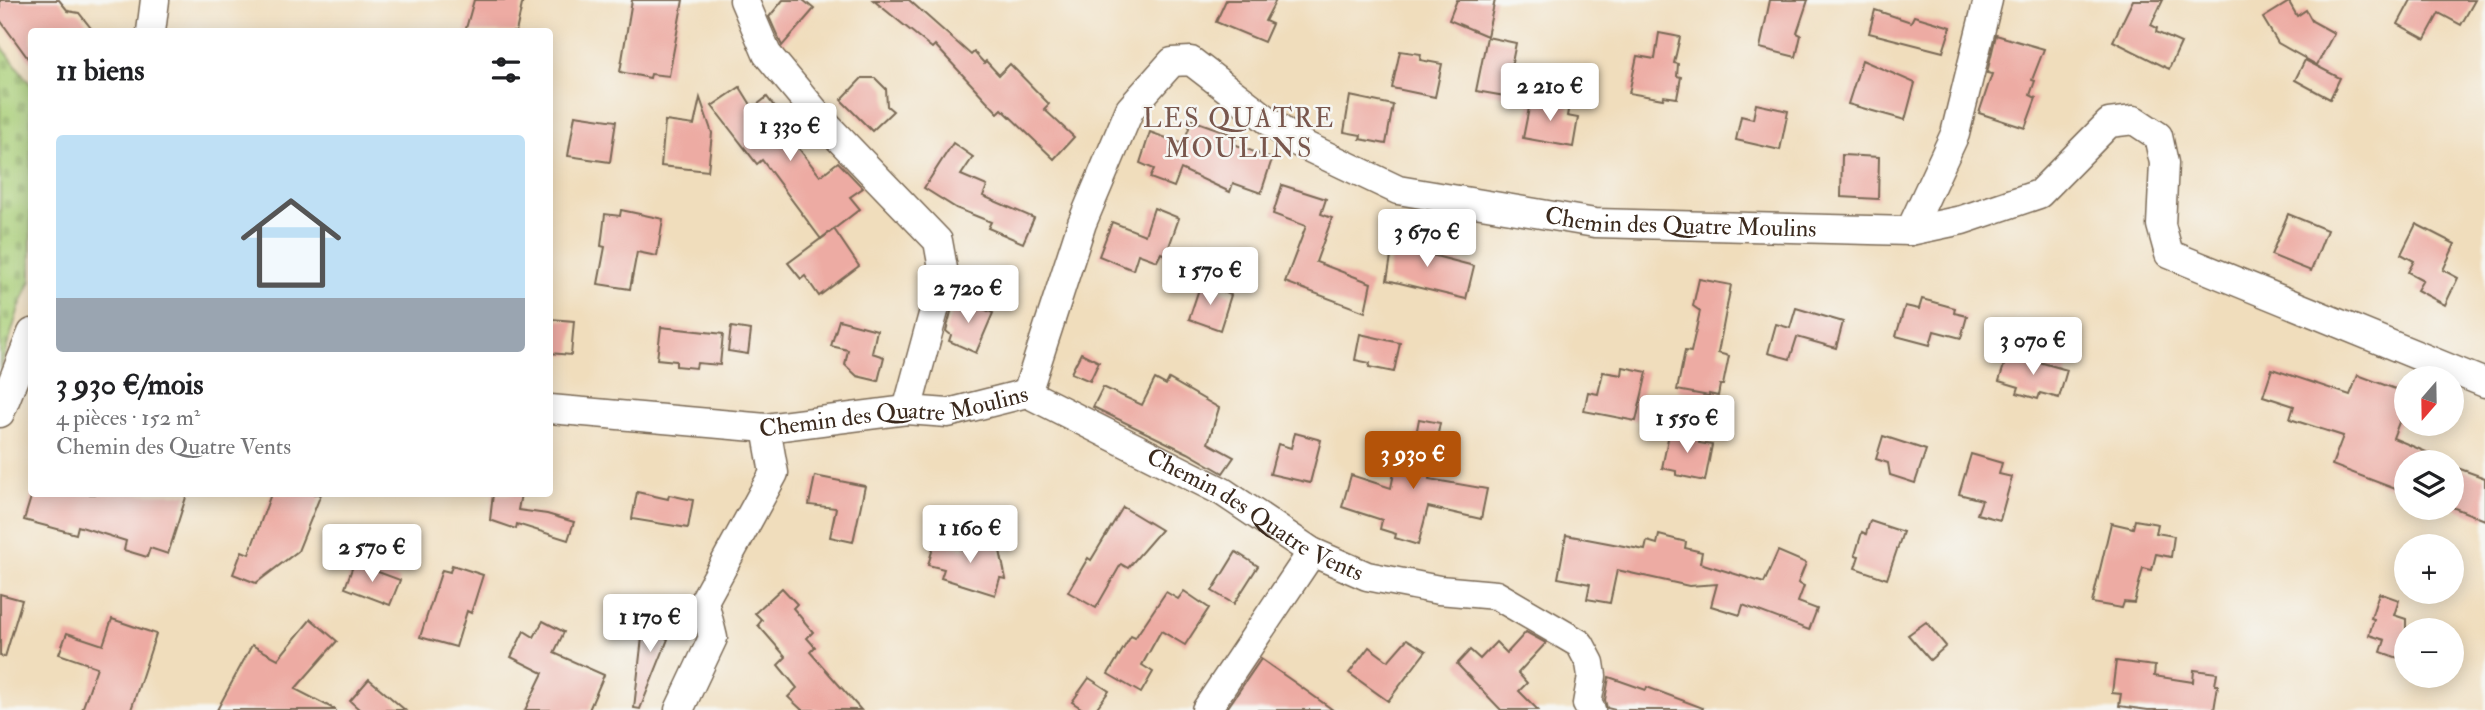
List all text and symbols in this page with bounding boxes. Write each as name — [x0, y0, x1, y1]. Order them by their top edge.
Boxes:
icon: filters — [487, 51, 525, 89]
text: 11 biens — [56, 52, 145, 89]
pin: 2 210 € — [1485, 64, 1615, 123]
text: 2 210 € — [1517, 71, 1583, 100]
district label: LES QUATRE MOULINS — [1143, 103, 1335, 165]
pin: 1 330 € — [725, 104, 855, 163]
text: 1 330 € — [760, 111, 820, 140]
icon: home — [228, 180, 354, 306]
street label: Chemin des Quatre Moulins — [1543, 200, 1817, 245]
pin: 3 670 € — [1362, 210, 1492, 269]
text: 3 670 € — [1394, 217, 1460, 246]
pin: 1 570 € — [1145, 247, 1275, 307]
text: 1 570 € — [1178, 255, 1242, 284]
pin: 2 720 € — [903, 266, 1033, 325]
text: 2 720 € — [934, 273, 1002, 302]
pin: 3 070 € — [1968, 318, 2098, 377]
text: 3 070 € — [2000, 325, 2066, 354]
text: 3 930 €/mois — [56, 366, 204, 403]
north arrow — [2394, 366, 2464, 436]
map controls — [2394, 366, 2464, 688]
street label: Chemin des Quatre Moulins — [757, 378, 1031, 445]
pin: 1 550 € — [1622, 396, 1752, 455]
text: 4 pièces · 152 m² — [56, 403, 200, 432]
text: 1 550 € — [1655, 403, 1719, 432]
text: Chemin des Quatre Vents — [56, 432, 291, 461]
pin: 3 930 € — [1348, 432, 1478, 491]
text: 3 930 € — [1381, 439, 1445, 468]
street label: Chemin des Quatre Vents — [1141, 441, 1368, 589]
button: layers — [2394, 450, 2464, 520]
pin: 1 160 € — [905, 505, 1035, 565]
text: 1 160 € — [939, 513, 1001, 542]
pin: 2 570 € — [307, 524, 437, 584]
text: 2 570 € — [338, 532, 406, 561]
button: + — [2394, 534, 2464, 604]
pin: 1 170 € — [585, 594, 715, 654]
text: 1 170 € — [619, 602, 681, 631]
button: − — [2394, 618, 2464, 688]

